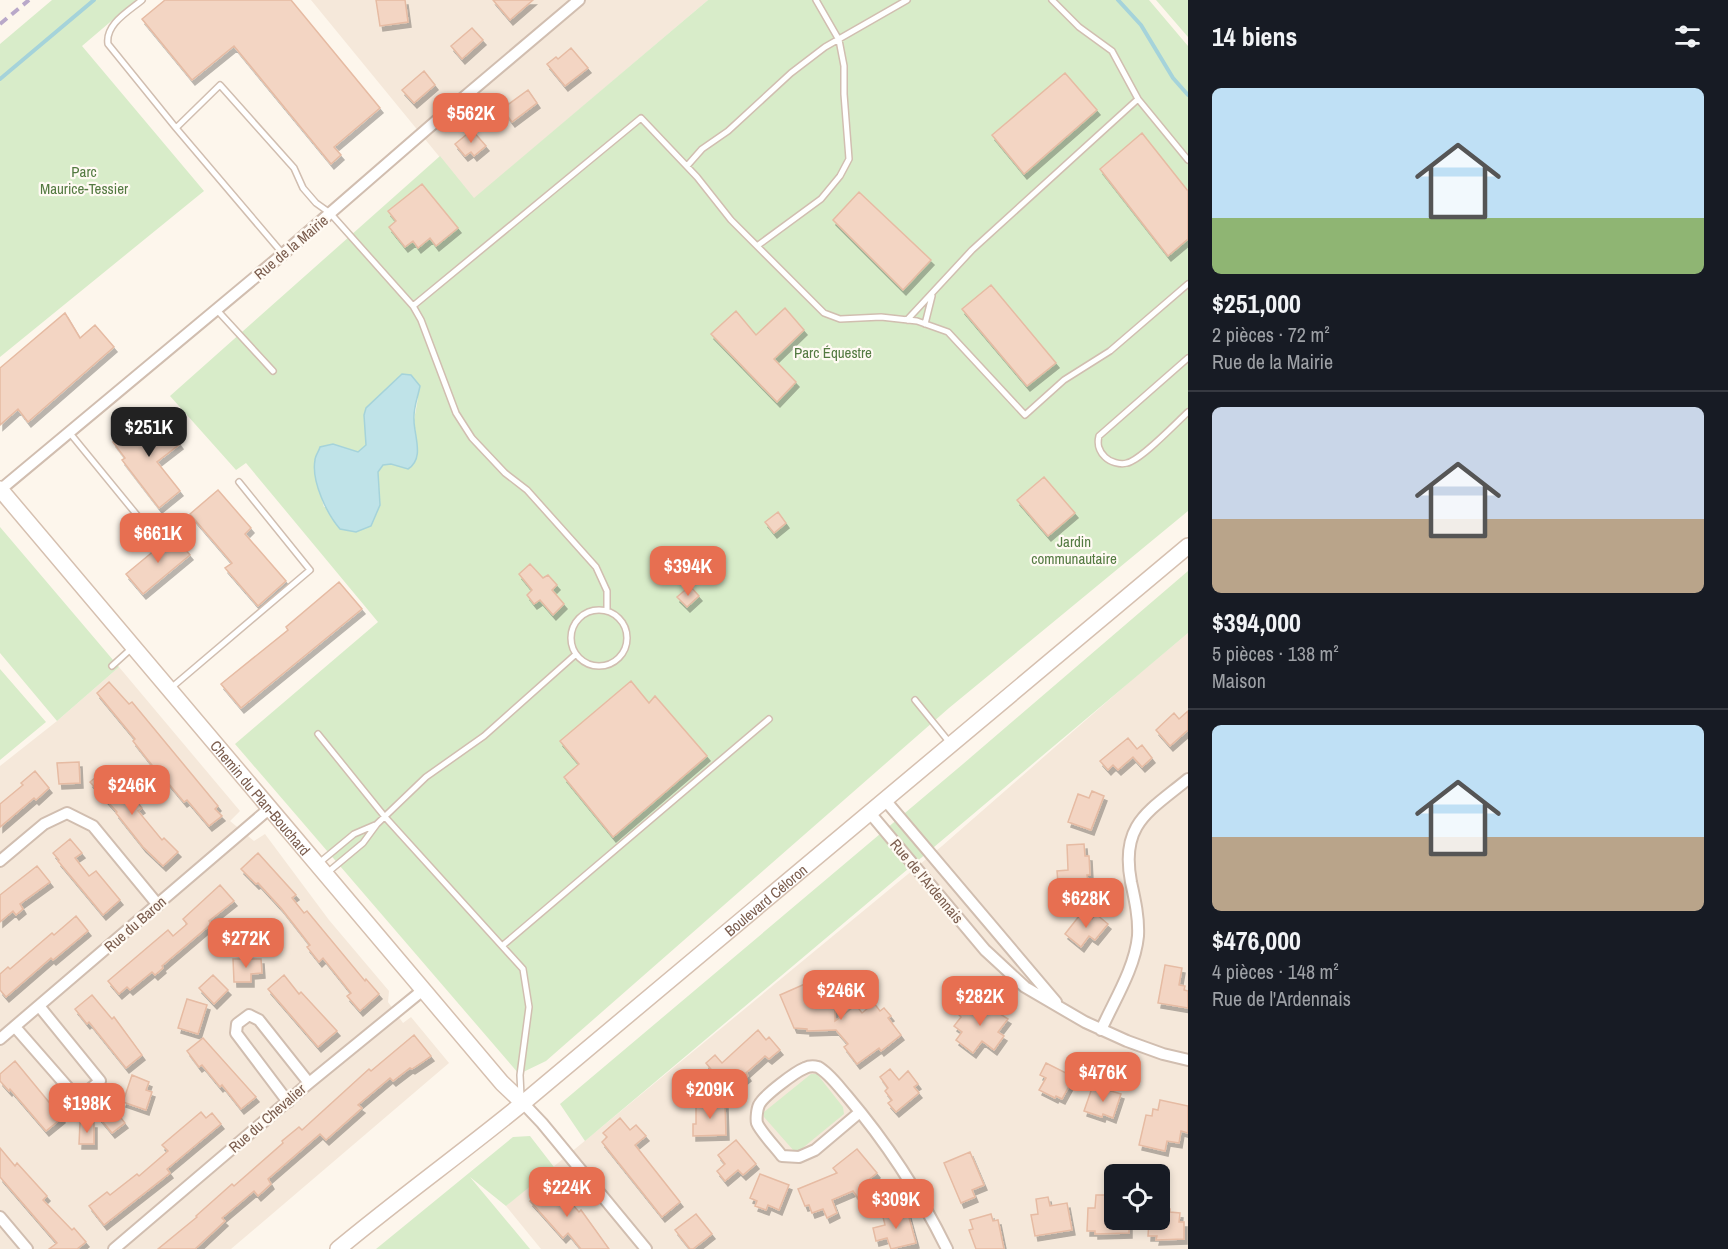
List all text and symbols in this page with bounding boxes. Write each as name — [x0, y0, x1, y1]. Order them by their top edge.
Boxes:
text: 14 biens — [1212, 19, 1297, 54]
icon: filters — [1671, 20, 1704, 53]
pin: $562K — [429, 93, 513, 144]
text: $562K — [447, 99, 495, 126]
icon: home — [1404, 127, 1512, 235]
park label: Parc Maurice-Tessier — [40, 161, 128, 199]
street label: Rue de la Mairie — [249, 210, 333, 284]
text: $251,000 — [1212, 286, 1301, 321]
text: 2 pièces · 72 m² — [1212, 321, 1330, 348]
park label: Parc Équestre — [794, 342, 872, 363]
text: Rue de la Mairie — [1212, 348, 1333, 375]
pin: $251K — [107, 407, 191, 458]
text: $251K — [125, 413, 173, 440]
icon: home — [1404, 446, 1512, 554]
pin: $661K — [116, 513, 200, 564]
text: $661K — [134, 519, 182, 546]
park label: Jardin communautaire — [1031, 531, 1117, 569]
pin: $394K — [646, 546, 730, 597]
text: $394K — [664, 552, 712, 579]
text: $394,000 — [1212, 605, 1301, 640]
text: 5 pièces · 138 m² — [1212, 640, 1339, 667]
text: Maison — [1212, 667, 1266, 694]
street label: Chemin du Plan-Bouchard — [206, 735, 316, 860]
icon: home — [1404, 764, 1512, 872]
pin: $246K — [90, 765, 174, 816]
text: $246K — [108, 771, 156, 798]
street label: Rue de l'Ardennais — [885, 834, 969, 928]
street label: Boulevard Céloron — [720, 859, 811, 941]
pin: $628K — [1044, 878, 1128, 929]
text: $628K — [1062, 884, 1110, 911]
street label: Rue du Baron — [99, 891, 171, 957]
pin: $272K — [204, 918, 288, 969]
text: $476,000 — [1212, 923, 1301, 958]
text: $272K — [222, 924, 270, 951]
text: 4 pièces · 148 m² — [1212, 958, 1339, 985]
pin: $246K — [799, 970, 883, 1021]
text: $246K — [817, 976, 865, 1003]
pin: $282K — [938, 976, 1022, 1027]
text: $282K — [956, 982, 1004, 1009]
text: Rue de l'Ardennais — [1212, 985, 1351, 1012]
pin: $476K — [1061, 1052, 1145, 1103]
text: $476K — [1079, 1058, 1127, 1085]
pin: $209K — [668, 1069, 752, 1120]
text: $209K — [686, 1075, 734, 1102]
street label: Rue du Chevalier — [224, 1079, 310, 1157]
pin: $198K — [45, 1083, 129, 1134]
text: $198K — [63, 1089, 111, 1116]
map controls — [1104, 1164, 1170, 1230]
button: locate — [1104, 1164, 1170, 1230]
pin: $224K — [525, 1167, 609, 1218]
text: $224K — [543, 1173, 591, 1200]
pin: $309K — [854, 1179, 938, 1230]
text: $309K — [872, 1185, 920, 1212]

